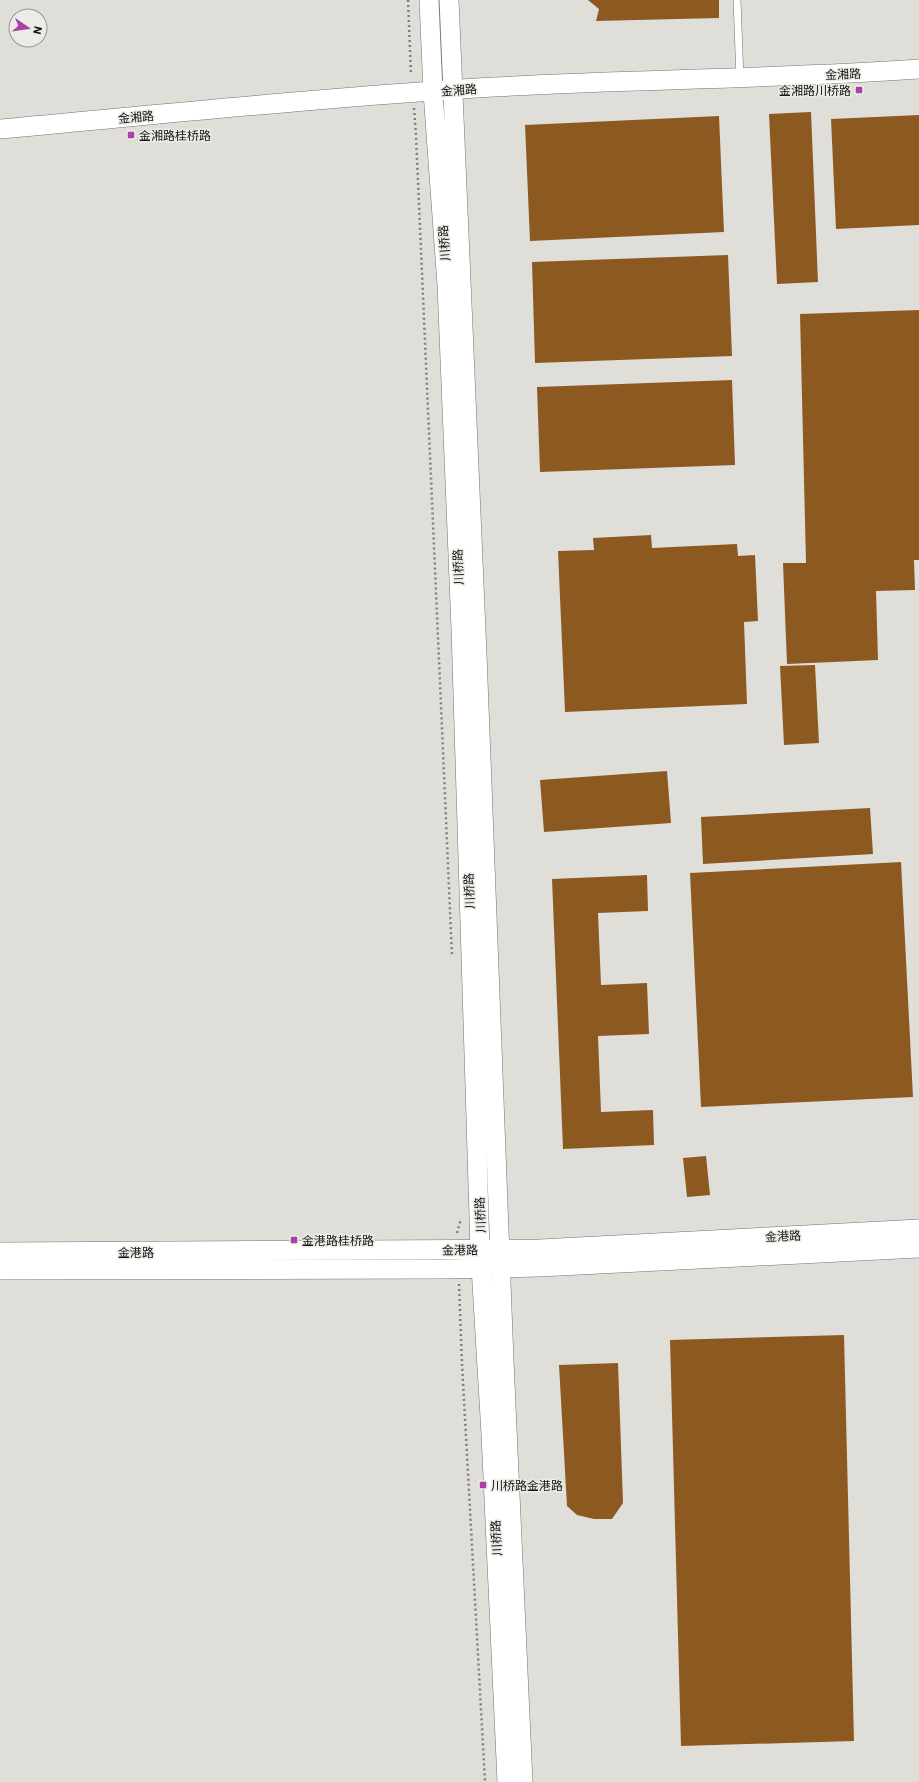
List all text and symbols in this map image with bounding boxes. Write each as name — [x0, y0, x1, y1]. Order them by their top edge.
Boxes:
north arrow — [8, 8, 48, 48]
text: N — [30, 25, 45, 36]
street label: 金湘路 — [825, 66, 861, 82]
street label: 金湘路 — [441, 81, 477, 99]
place label: 金湘路川桥路 — [779, 83, 851, 98]
marker: 金湘路川桥路 — [854, 85, 864, 95]
street label: 金湘路 — [117, 108, 155, 126]
place label: 金湘路桂桥路 — [139, 128, 211, 143]
marker: 金湘路桂桥路 — [126, 130, 136, 140]
street label: 川桥路 — [435, 225, 453, 261]
street label: 川桥路 — [450, 549, 466, 585]
street label: 川桥路 — [461, 873, 477, 909]
street label: 川桥路 — [472, 1197, 488, 1233]
street label: 金港路 — [765, 1228, 801, 1244]
place label: 金港路桂桥路 — [302, 1233, 374, 1248]
marker: 金港路桂桥路 — [289, 1235, 299, 1245]
street label: 金港路 — [442, 1242, 478, 1258]
street label: 金港路 — [118, 1245, 154, 1260]
place label: 川桥路金港路 — [491, 1478, 563, 1493]
marker: 川桥路金港路 — [478, 1480, 488, 1490]
street label: 川桥路 — [488, 1520, 504, 1556]

